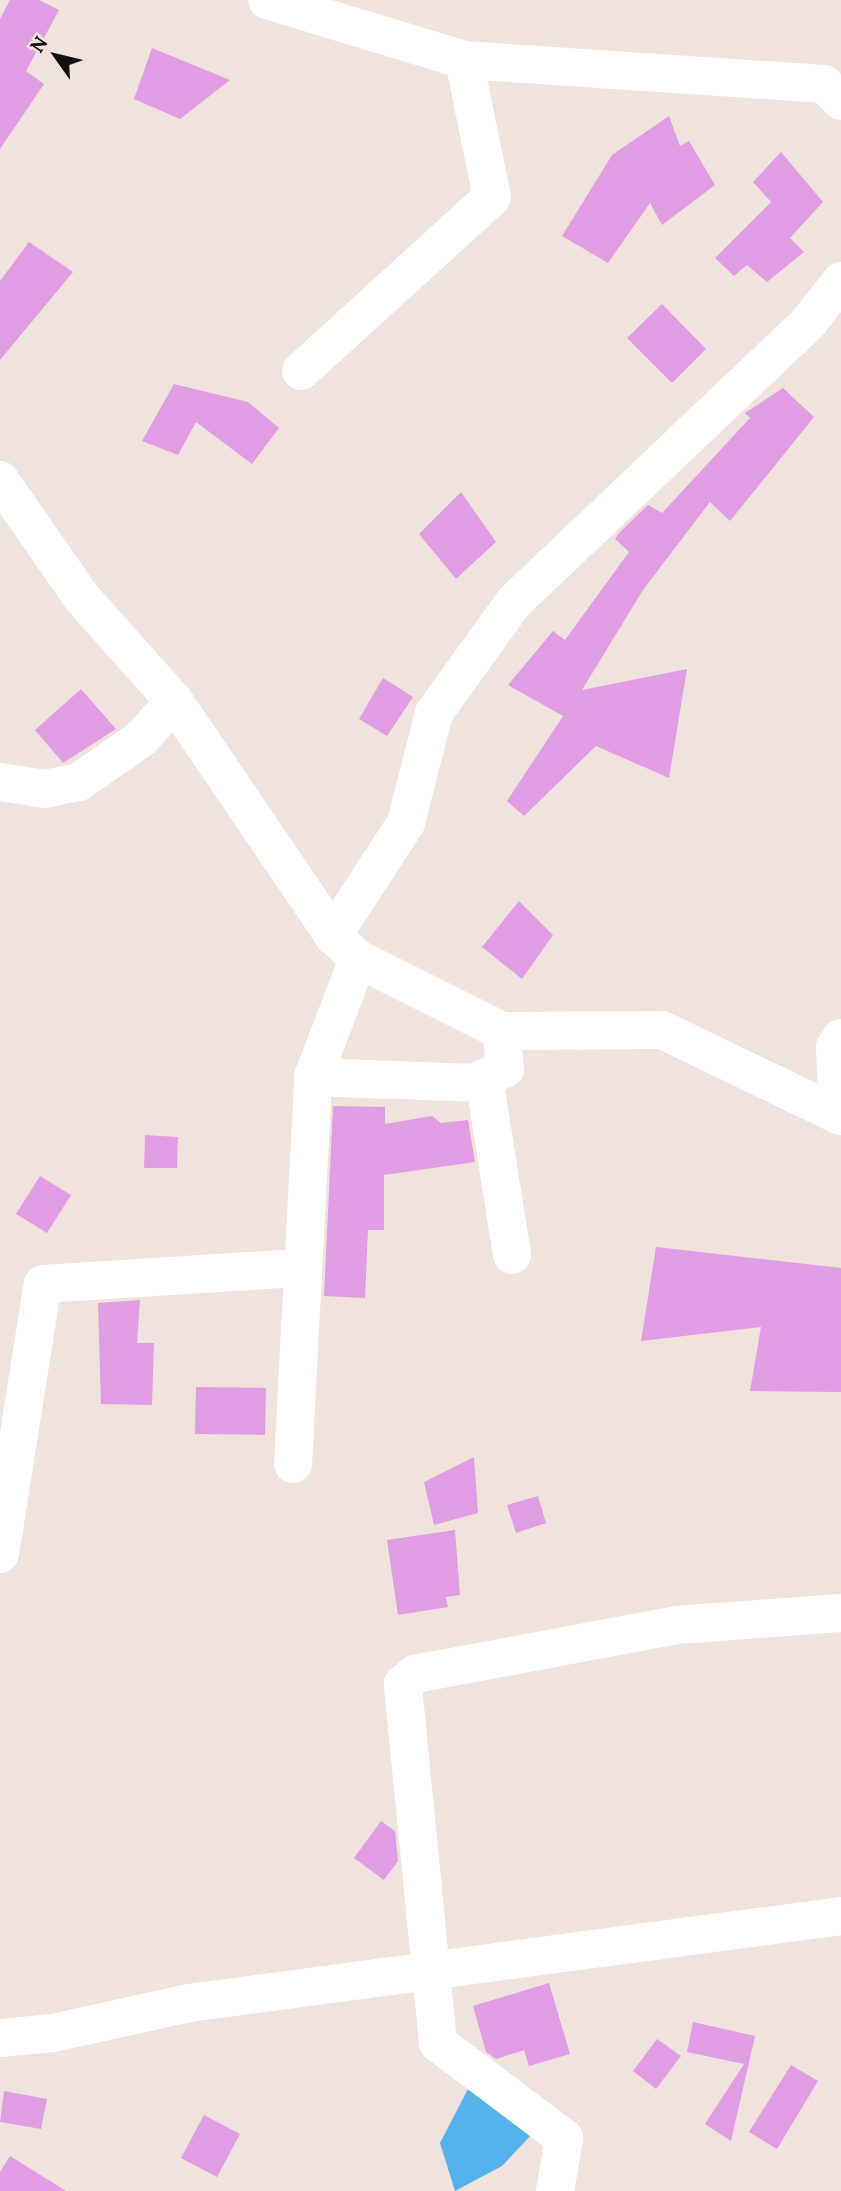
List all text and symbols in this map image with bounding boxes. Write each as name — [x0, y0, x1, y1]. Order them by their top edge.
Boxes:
north arrow — [21, 21, 91, 91]
text: N — [25, 31, 53, 57]

